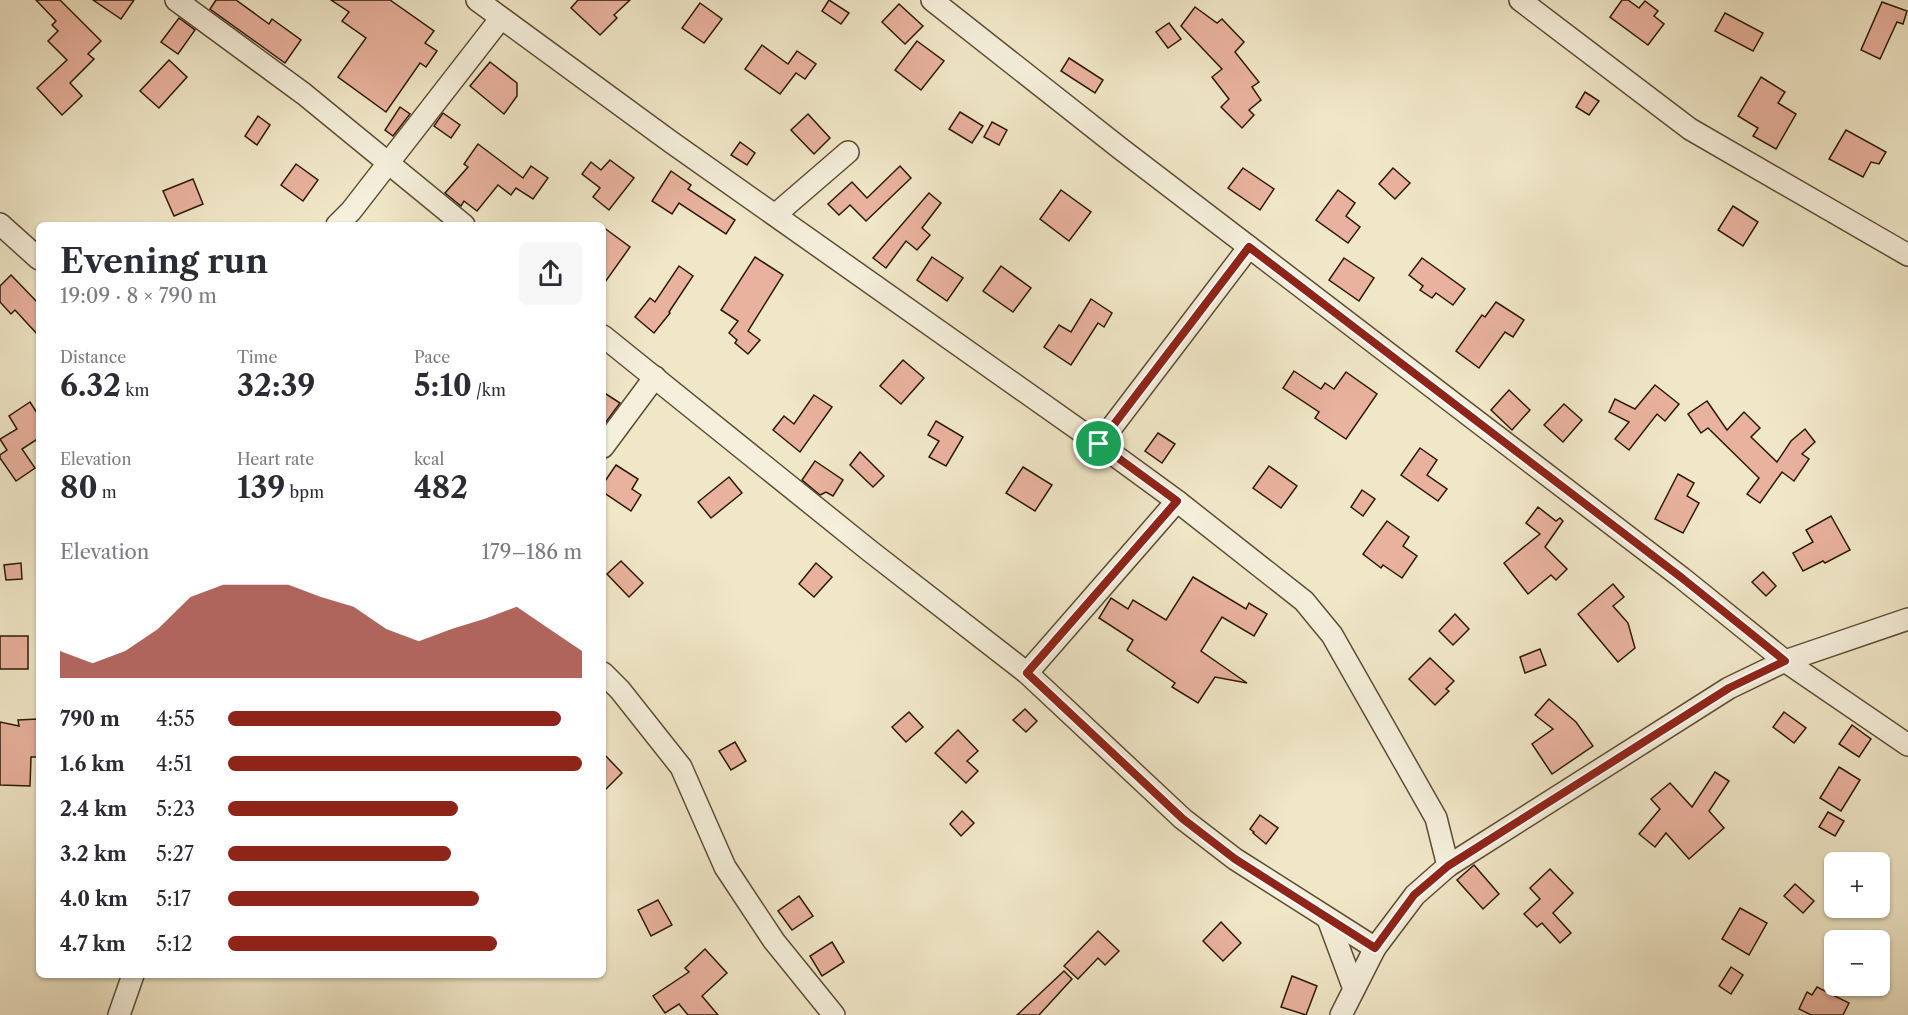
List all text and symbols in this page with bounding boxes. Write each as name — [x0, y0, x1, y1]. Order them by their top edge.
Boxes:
text: Evening run — [60, 241, 268, 282]
button: share — [519, 242, 582, 305]
text: 19:09 · 8 × 790 m — [60, 284, 217, 308]
text: Distance — [60, 347, 126, 367]
text: Time — [237, 347, 277, 367]
text: Pace — [414, 347, 450, 367]
text: 6.32 — [60, 367, 121, 404]
text: 32:39 — [237, 367, 315, 404]
text: 5:10 — [414, 367, 472, 404]
text: km — [121, 380, 149, 400]
text: /km — [472, 380, 506, 400]
pin — [1073, 418, 1124, 469]
icon: arrive — [1082, 427, 1115, 460]
text: Elevation — [60, 449, 131, 469]
text: Heart rate — [237, 449, 314, 469]
text: kcal — [414, 449, 444, 469]
text: 80 — [60, 469, 98, 506]
text: 139 — [237, 469, 285, 506]
text: 482 — [414, 469, 468, 506]
text: m — [98, 482, 117, 502]
text: bpm — [285, 482, 324, 502]
text: Elevation — [60, 540, 149, 564]
text: 179–186 m — [481, 540, 582, 564]
text: 790 m — [60, 707, 120, 731]
text: 4:55 — [156, 707, 195, 731]
text: 1.6 km — [60, 752, 125, 776]
text: 4:51 — [156, 752, 192, 776]
text: 2.4 km — [60, 797, 127, 821]
text: 5:23 — [156, 797, 195, 821]
text: 3.2 km — [60, 842, 127, 866]
text: 5:27 — [156, 842, 194, 866]
map controls — [1824, 852, 1890, 996]
button: + — [1824, 852, 1890, 918]
text: 4.0 km — [60, 887, 128, 911]
text: 5:17 — [156, 887, 191, 911]
button: − — [1824, 930, 1890, 996]
text: 4.7 km — [60, 932, 126, 956]
text: 5:12 — [156, 932, 192, 956]

